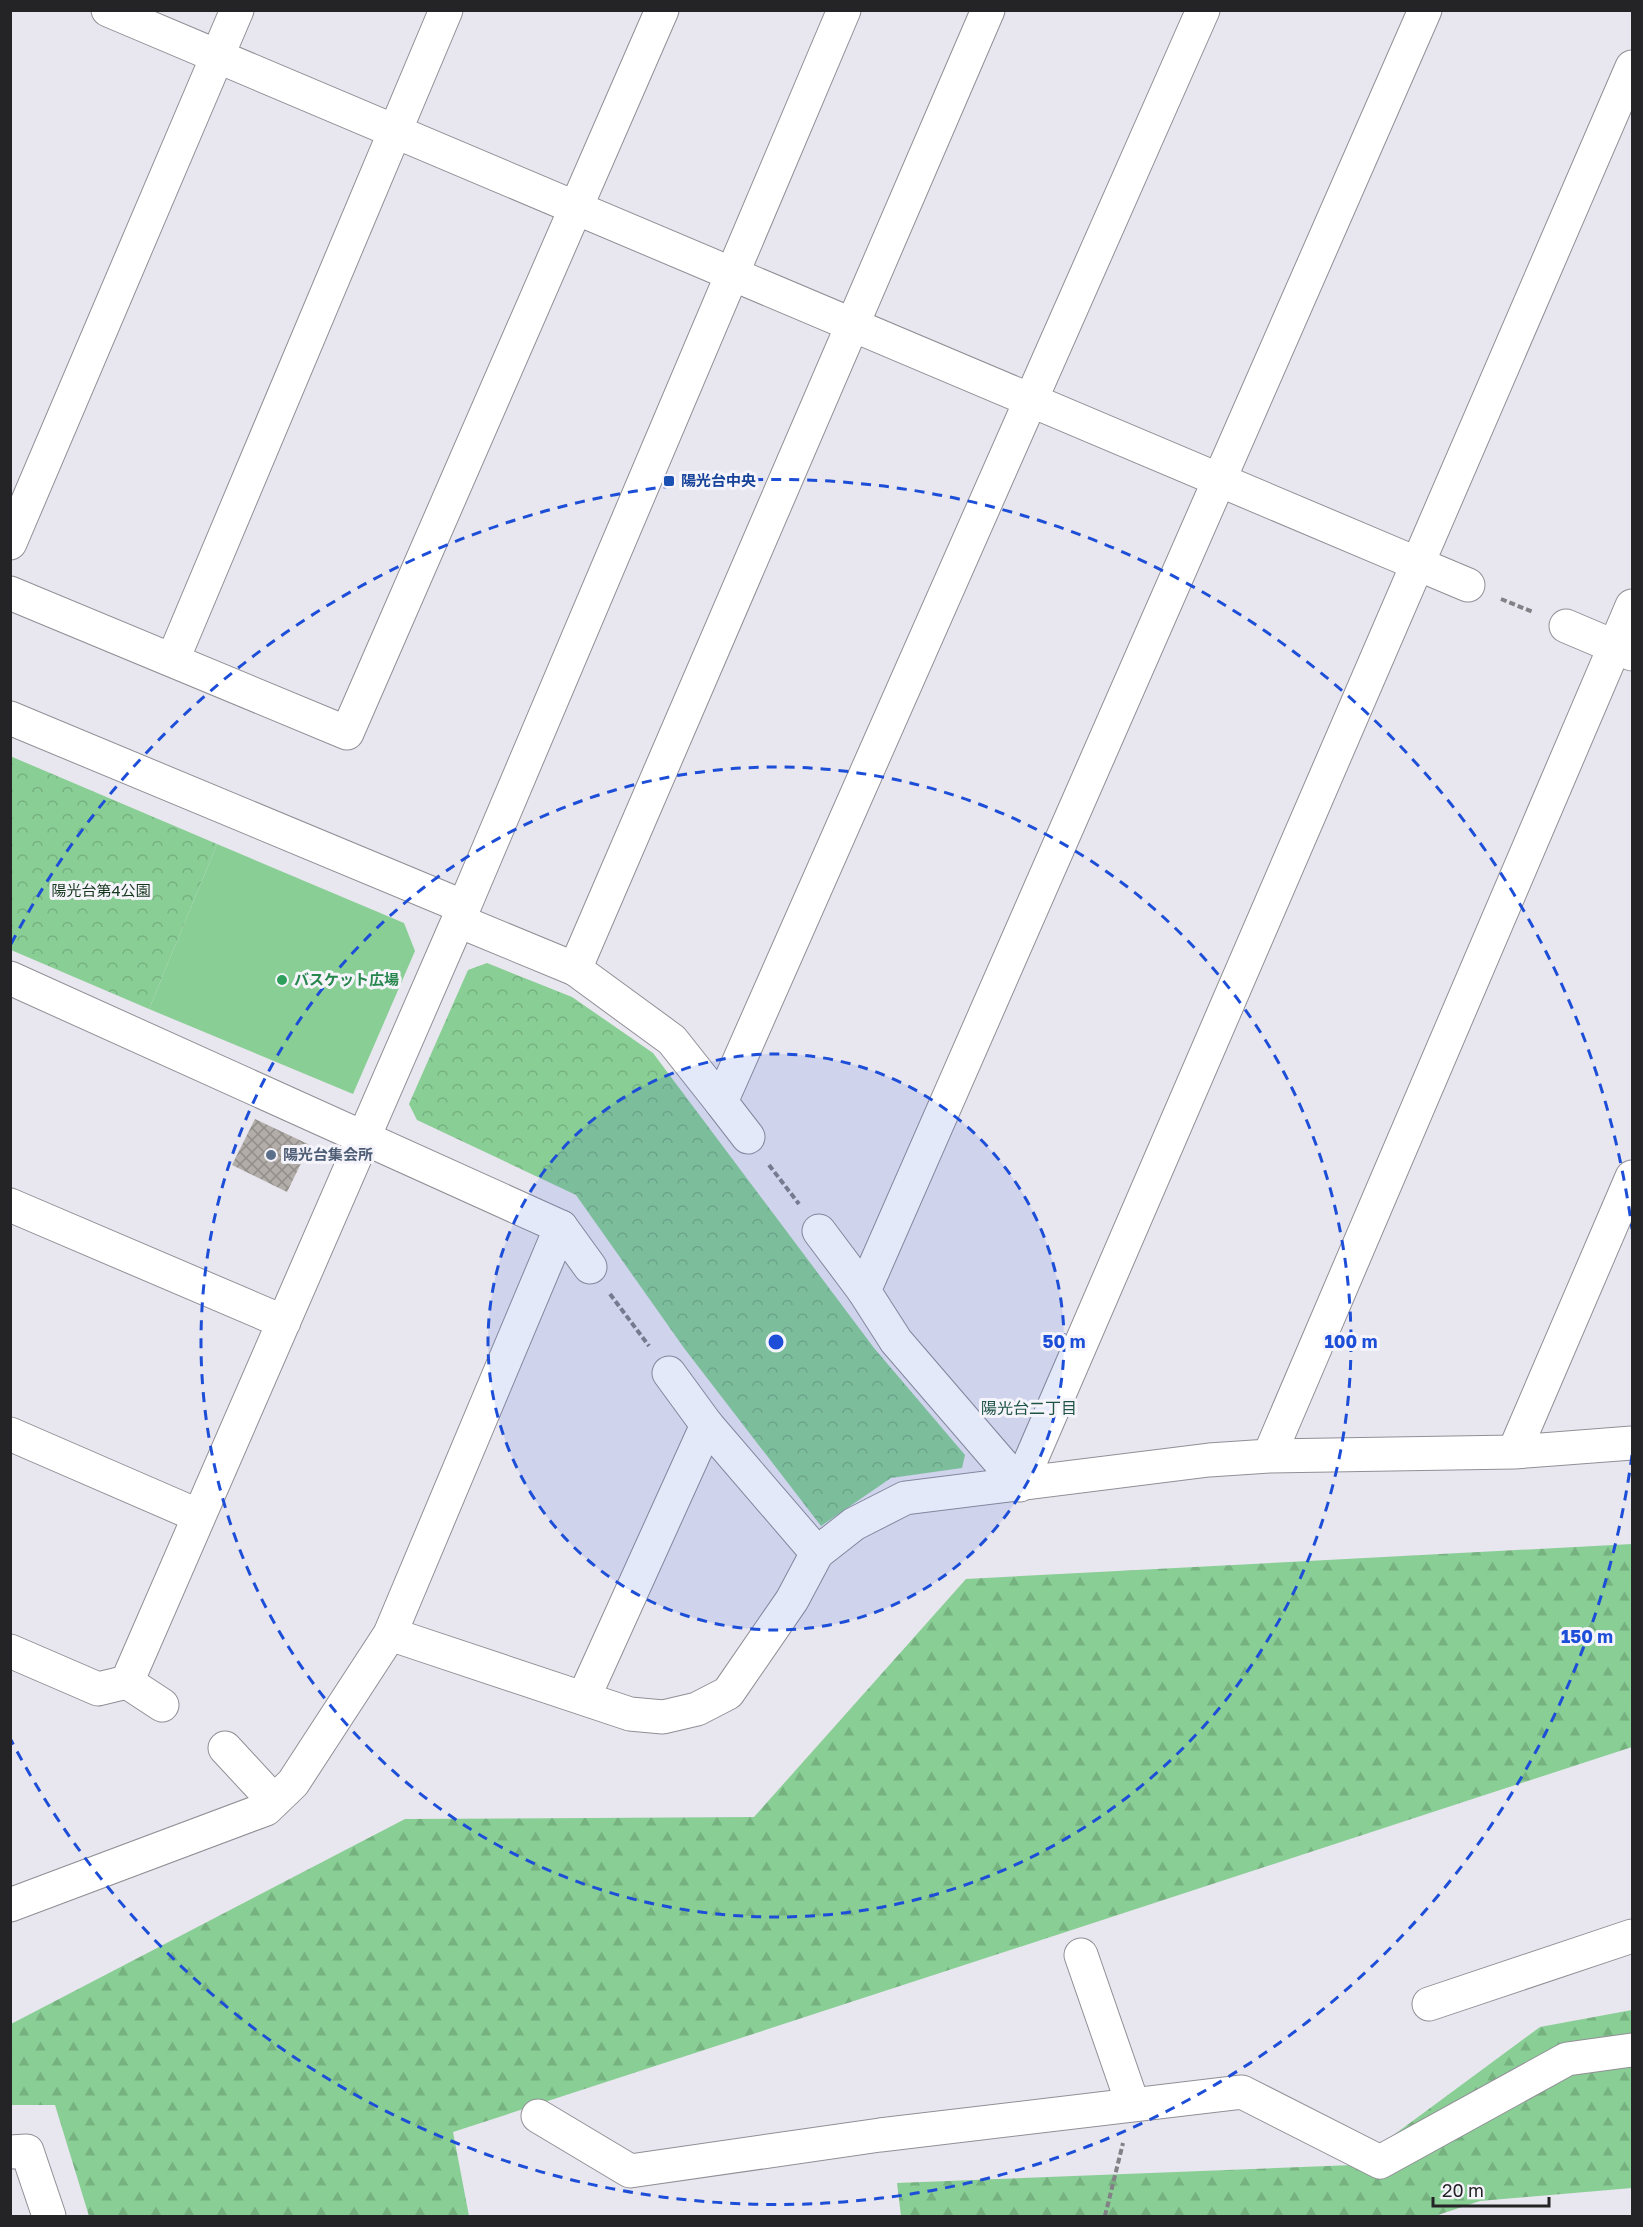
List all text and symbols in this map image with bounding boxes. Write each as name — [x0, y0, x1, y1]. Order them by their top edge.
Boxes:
place label: 陽光台中央 — [681, 471, 756, 489]
marker: 陽光台中央 — [662, 474, 676, 488]
park label: 陽光台第4公園 — [51, 881, 151, 899]
place label: バスケット広場 — [294, 970, 399, 988]
marker: バスケット広場 — [275, 973, 289, 987]
place label: 陽光台集会所 — [283, 1145, 373, 1163]
marker: 陽光台集会所 — [264, 1148, 278, 1162]
text: 50 m — [1043, 1330, 1085, 1352]
text: 100 m — [1325, 1330, 1377, 1352]
centre of rings — [766, 1332, 786, 1352]
district label: 陽光台二丁目 — [981, 1398, 1077, 1418]
text: 150 m — [1561, 1625, 1613, 1647]
scale bar — [1433, 2170, 1548, 2208]
text: 20 m — [1442, 2179, 1484, 2201]

